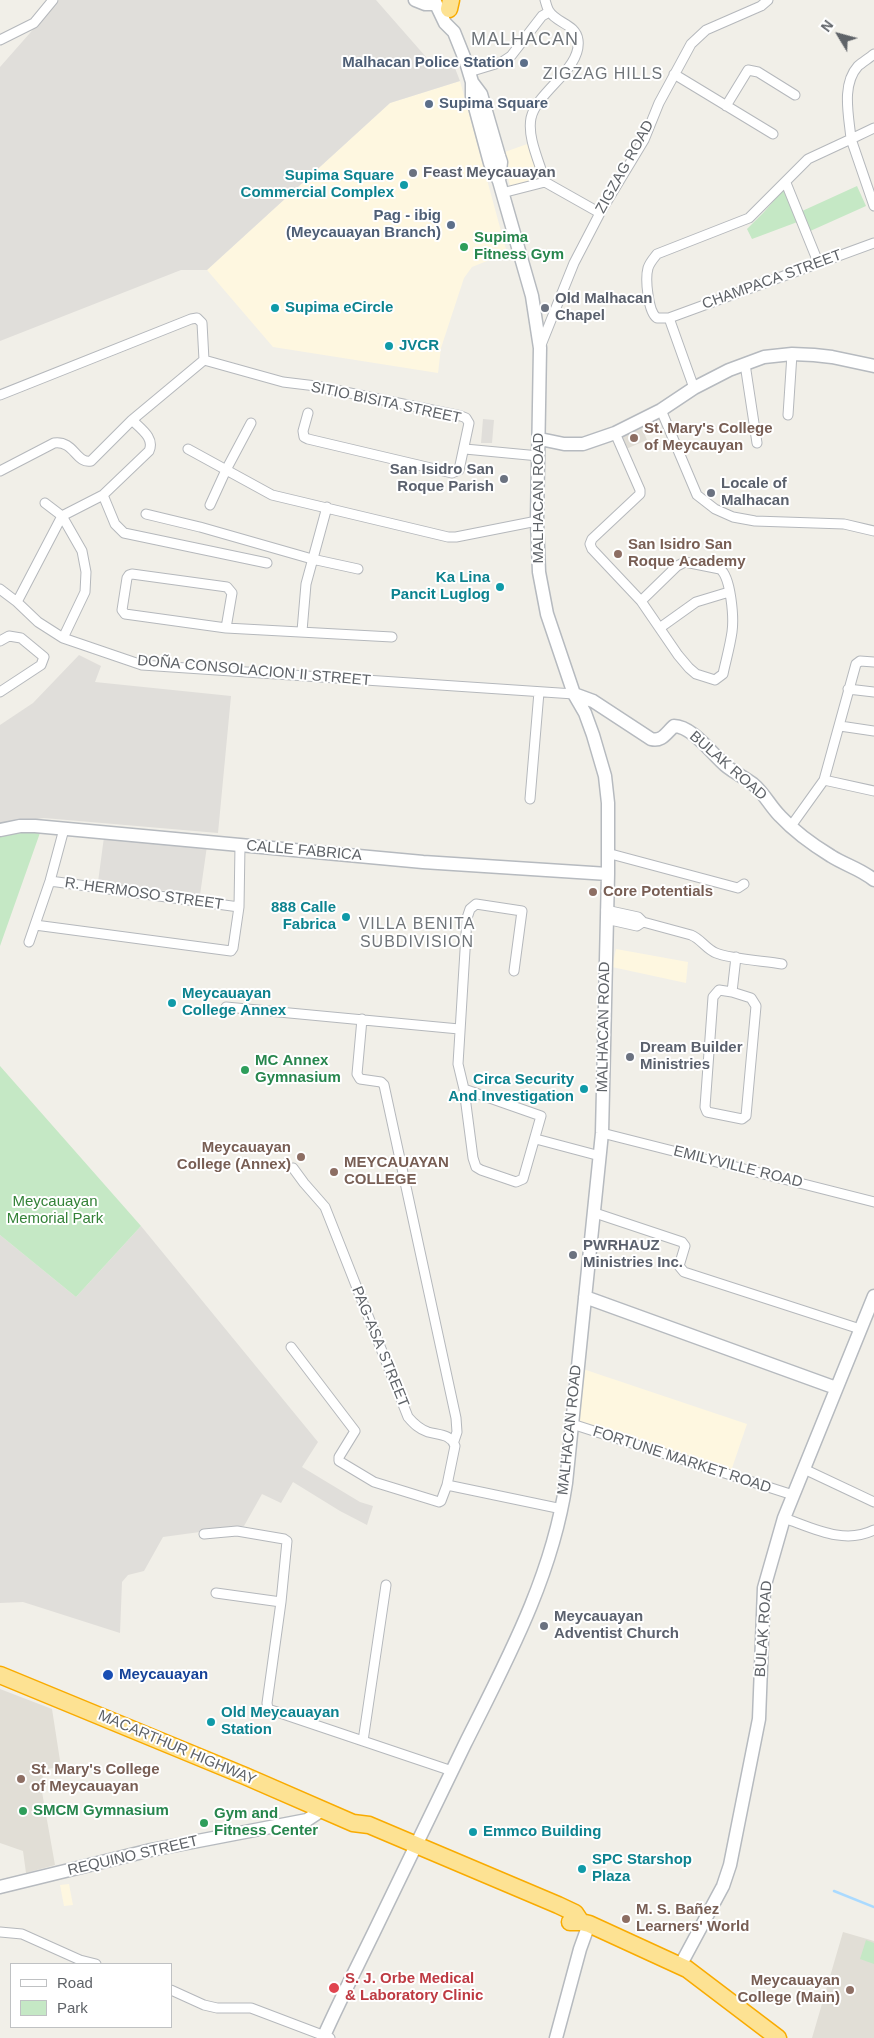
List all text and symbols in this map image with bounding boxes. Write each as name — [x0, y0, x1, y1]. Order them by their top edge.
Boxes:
north arrow — [814, 10, 864, 60]
text: N — [818, 17, 836, 35]
district label: MALHACAN — [470, 29, 580, 51]
place label: Malhacan Police Station — [342, 54, 514, 72]
marker: Malhacan Police Station — [518, 57, 530, 69]
district label: ZIGZAG HILLS — [541, 65, 665, 85]
place label: Supima Square — [439, 95, 548, 113]
marker: Supima Square — [423, 98, 435, 110]
street label: ZIGZAG ROAD — [592, 117, 658, 217]
place label: Feast Meycauayan — [423, 164, 556, 182]
place label: Supima Square Commercial Complex — [241, 167, 394, 202]
marker: Feast Meycauayan — [407, 167, 419, 179]
marker: Supima Square Commercial Complex — [398, 179, 410, 191]
place label: Pag - ibig (Meycauayan Branch) — [286, 207, 441, 242]
marker: Pag - ibig (Meycauayan Branch) — [445, 219, 457, 231]
place label: Supima Fitness Gym — [474, 229, 564, 264]
marker: Supima Fitness Gym — [458, 241, 470, 253]
street label: CHAMPACA STREET — [700, 246, 844, 314]
place label: Old Malhacan Chapel — [555, 290, 653, 325]
place label: Supima eCircle — [285, 299, 393, 317]
marker: Supima eCircle — [269, 302, 281, 314]
marker: Old Malhacan Chapel — [539, 302, 551, 314]
place label: JVCR — [399, 337, 439, 355]
marker: JVCR — [383, 340, 395, 352]
street label: SITIO BISITA STREET — [309, 378, 463, 428]
place label: St. Mary's College of Meycauyan — [644, 420, 773, 455]
marker: St. Mary's College of Meycauyan — [628, 432, 640, 444]
street label: MALHACAN ROAD — [530, 433, 548, 563]
place label: San Isidro San Roque Parish — [390, 461, 494, 496]
marker: San Isidro San Roque Parish — [498, 473, 510, 485]
place label: Locale of Malhacan — [721, 475, 789, 510]
marker: Locale of Malhacan — [705, 487, 717, 499]
place label: San Isidro San Roque Academy — [628, 536, 746, 571]
marker: San Isidro San Roque Academy — [612, 548, 624, 560]
place label: Ka Lina Pancit Luglog — [391, 569, 490, 604]
marker: Ka Lina Pancit Luglog — [494, 581, 506, 593]
street label: DOÑA CONSOLACION II STREET — [137, 652, 371, 690]
street label: BULAK ROAD — [686, 727, 770, 805]
street label: CALLE FABRICA — [245, 837, 363, 865]
street label: R. HERMOSO STREET — [64, 874, 224, 914]
place label: Core Potentials — [603, 883, 713, 901]
marker: Core Potentials — [587, 886, 599, 898]
place label: 888 Calle Fabrica — [271, 899, 336, 934]
marker: 888 Calle Fabrica — [340, 911, 352, 923]
district label: VILLA BENITA SUBDIVISION — [357, 915, 477, 953]
street label: MALHACAN ROAD — [594, 961, 614, 1093]
place label: Meycauayan College Annex — [182, 985, 286, 1020]
marker: Meycauayan College Annex — [166, 997, 178, 1009]
place label: Dream Builder Ministries — [640, 1039, 743, 1074]
marker: Dream Builder Ministries — [624, 1051, 636, 1063]
place label: MC Annex Gymnasium — [255, 1052, 341, 1087]
marker: MC Annex Gymnasium — [239, 1064, 251, 1076]
place label: Circa Security And Investigation — [448, 1071, 574, 1106]
marker: Circa Security And Investigation — [578, 1083, 590, 1095]
place label: Meycauayan College (Annex) — [177, 1139, 291, 1174]
street label: EMILYVILLE ROAD — [672, 1142, 804, 1192]
marker: Meycauayan College (Annex) — [295, 1151, 307, 1163]
place label: MEYCAUAYAN COLLEGE — [344, 1154, 449, 1189]
marker: MEYCAUAYAN COLLEGE — [328, 1166, 340, 1178]
park label: Meycauayan Memorial Park — [7, 1193, 103, 1228]
place label: PWRHAUZ Ministries Inc. — [583, 1237, 683, 1272]
marker: PWRHAUZ Ministries Inc. — [567, 1249, 579, 1261]
street label: PAG-ASA STREET — [348, 1284, 412, 1410]
street label: MALHACAN ROAD — [554, 1364, 586, 1496]
street label: FORTUNE MARKET ROAD — [591, 1423, 773, 1497]
street label: BULAK ROAD — [752, 1580, 776, 1678]
place label: Meycauayan Adventist Church — [554, 1608, 679, 1643]
marker: Meycauayan Adventist Church — [538, 1620, 550, 1632]
place label: Meycauayan — [119, 1666, 208, 1684]
marker: Meycauayan — [101, 1668, 115, 1682]
place label: Old Meycauayan Station — [221, 1704, 339, 1739]
street label: MACARTHUR HIGHWAY — [95, 1707, 259, 1789]
marker: Old Meycauayan Station — [205, 1716, 217, 1728]
place label: St. Mary's College of Meycauayan — [31, 1761, 160, 1796]
marker: St. Mary's College of Meycauayan — [15, 1773, 27, 1785]
place label: SMCM Gymnasium — [33, 1802, 169, 1820]
marker: SMCM Gymnasium — [17, 1805, 29, 1817]
place label: Gym and Fitness Center — [214, 1805, 318, 1840]
marker: Gym and Fitness Center — [198, 1817, 210, 1829]
place label: Emmco Building — [483, 1823, 601, 1841]
marker: Emmco Building — [467, 1826, 479, 1838]
street label: REQUINO STREET — [66, 1832, 200, 1880]
place label: SPC Starshop Plaza — [592, 1851, 692, 1886]
marker: SPC Starshop Plaza — [576, 1863, 588, 1875]
place label: M. S. Bañez Learners' World — [636, 1901, 749, 1936]
marker: M. S. Bañez Learners' World — [620, 1913, 632, 1925]
legend — [10, 1963, 172, 2028]
place label: S. J. Orbe Medical & Laboratory Clinic — [345, 1970, 483, 2005]
place label: Meycauayan College (Main) — [737, 1972, 840, 2007]
text: Road — [57, 1974, 93, 1991]
marker: S. J. Orbe Medical & Laboratory Clinic — [327, 1981, 341, 1995]
marker: Meycauayan College (Main) — [844, 1984, 856, 1996]
text: Park — [57, 1999, 88, 2016]

